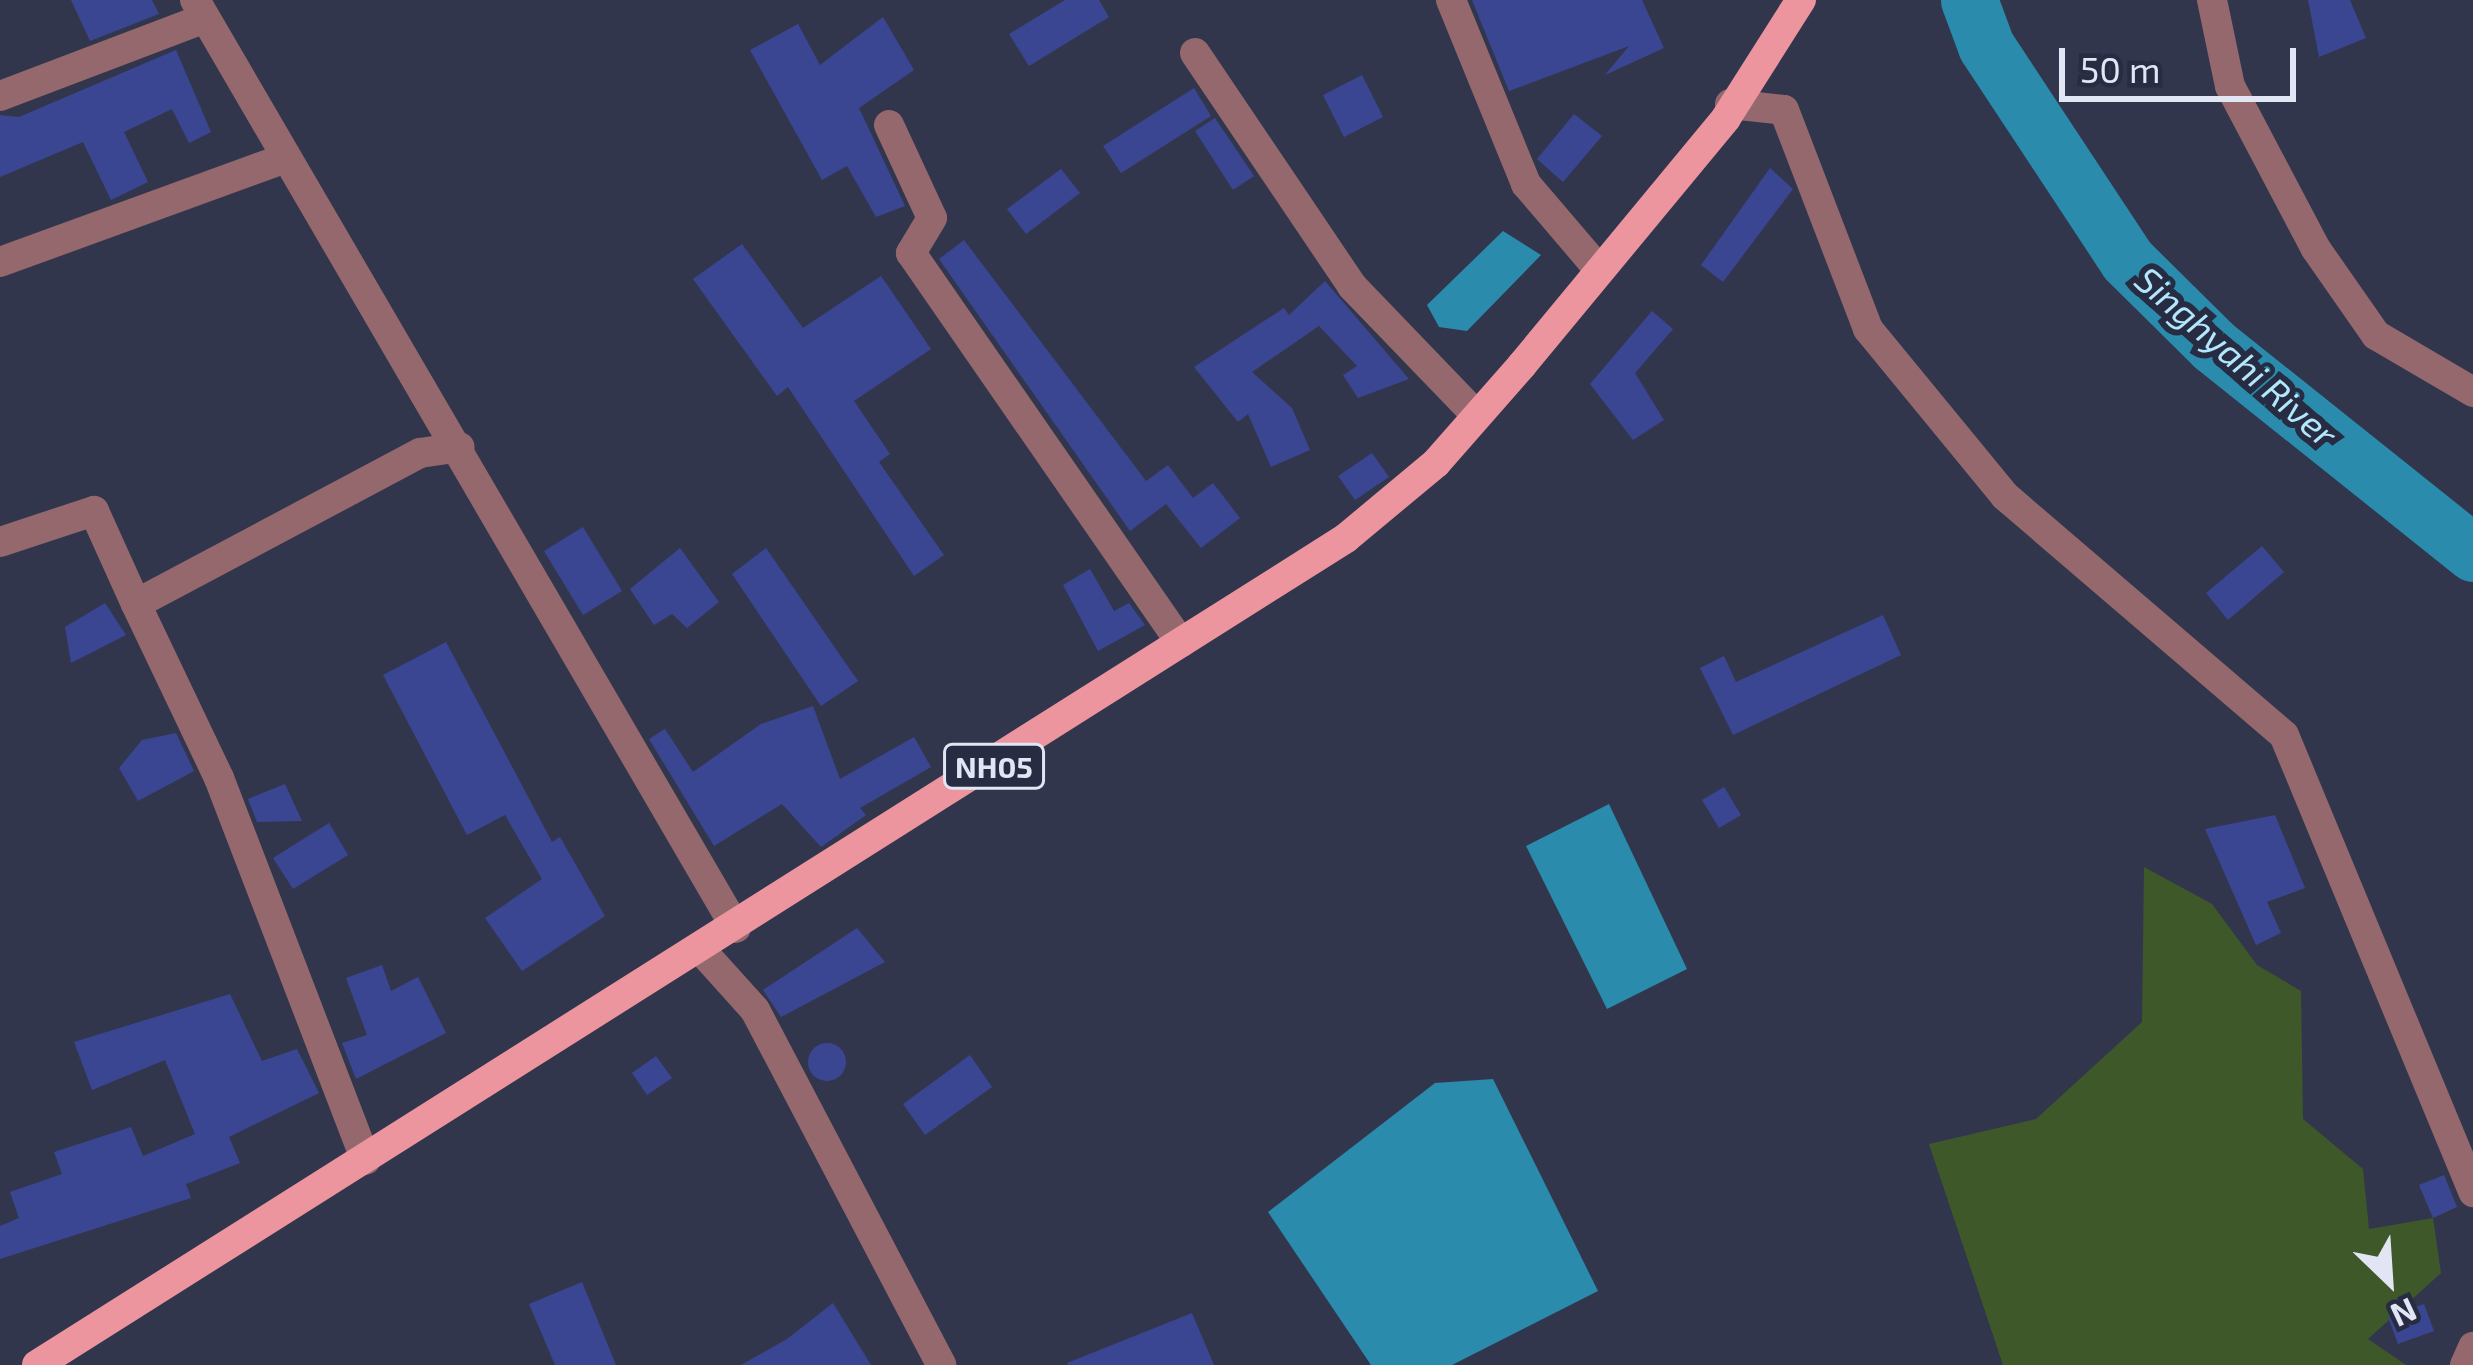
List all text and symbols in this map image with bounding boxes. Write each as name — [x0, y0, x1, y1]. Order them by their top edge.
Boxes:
scale bar — [2065, 24, 2302, 98]
text: 50 m — [2080, 47, 2161, 90]
water label: Singhyahi River — [2127, 257, 2347, 455]
road number: NH05 — [943, 742, 1045, 790]
north arrow — [2329, 1221, 2449, 1341]
text: N — [2385, 1290, 2423, 1337]

